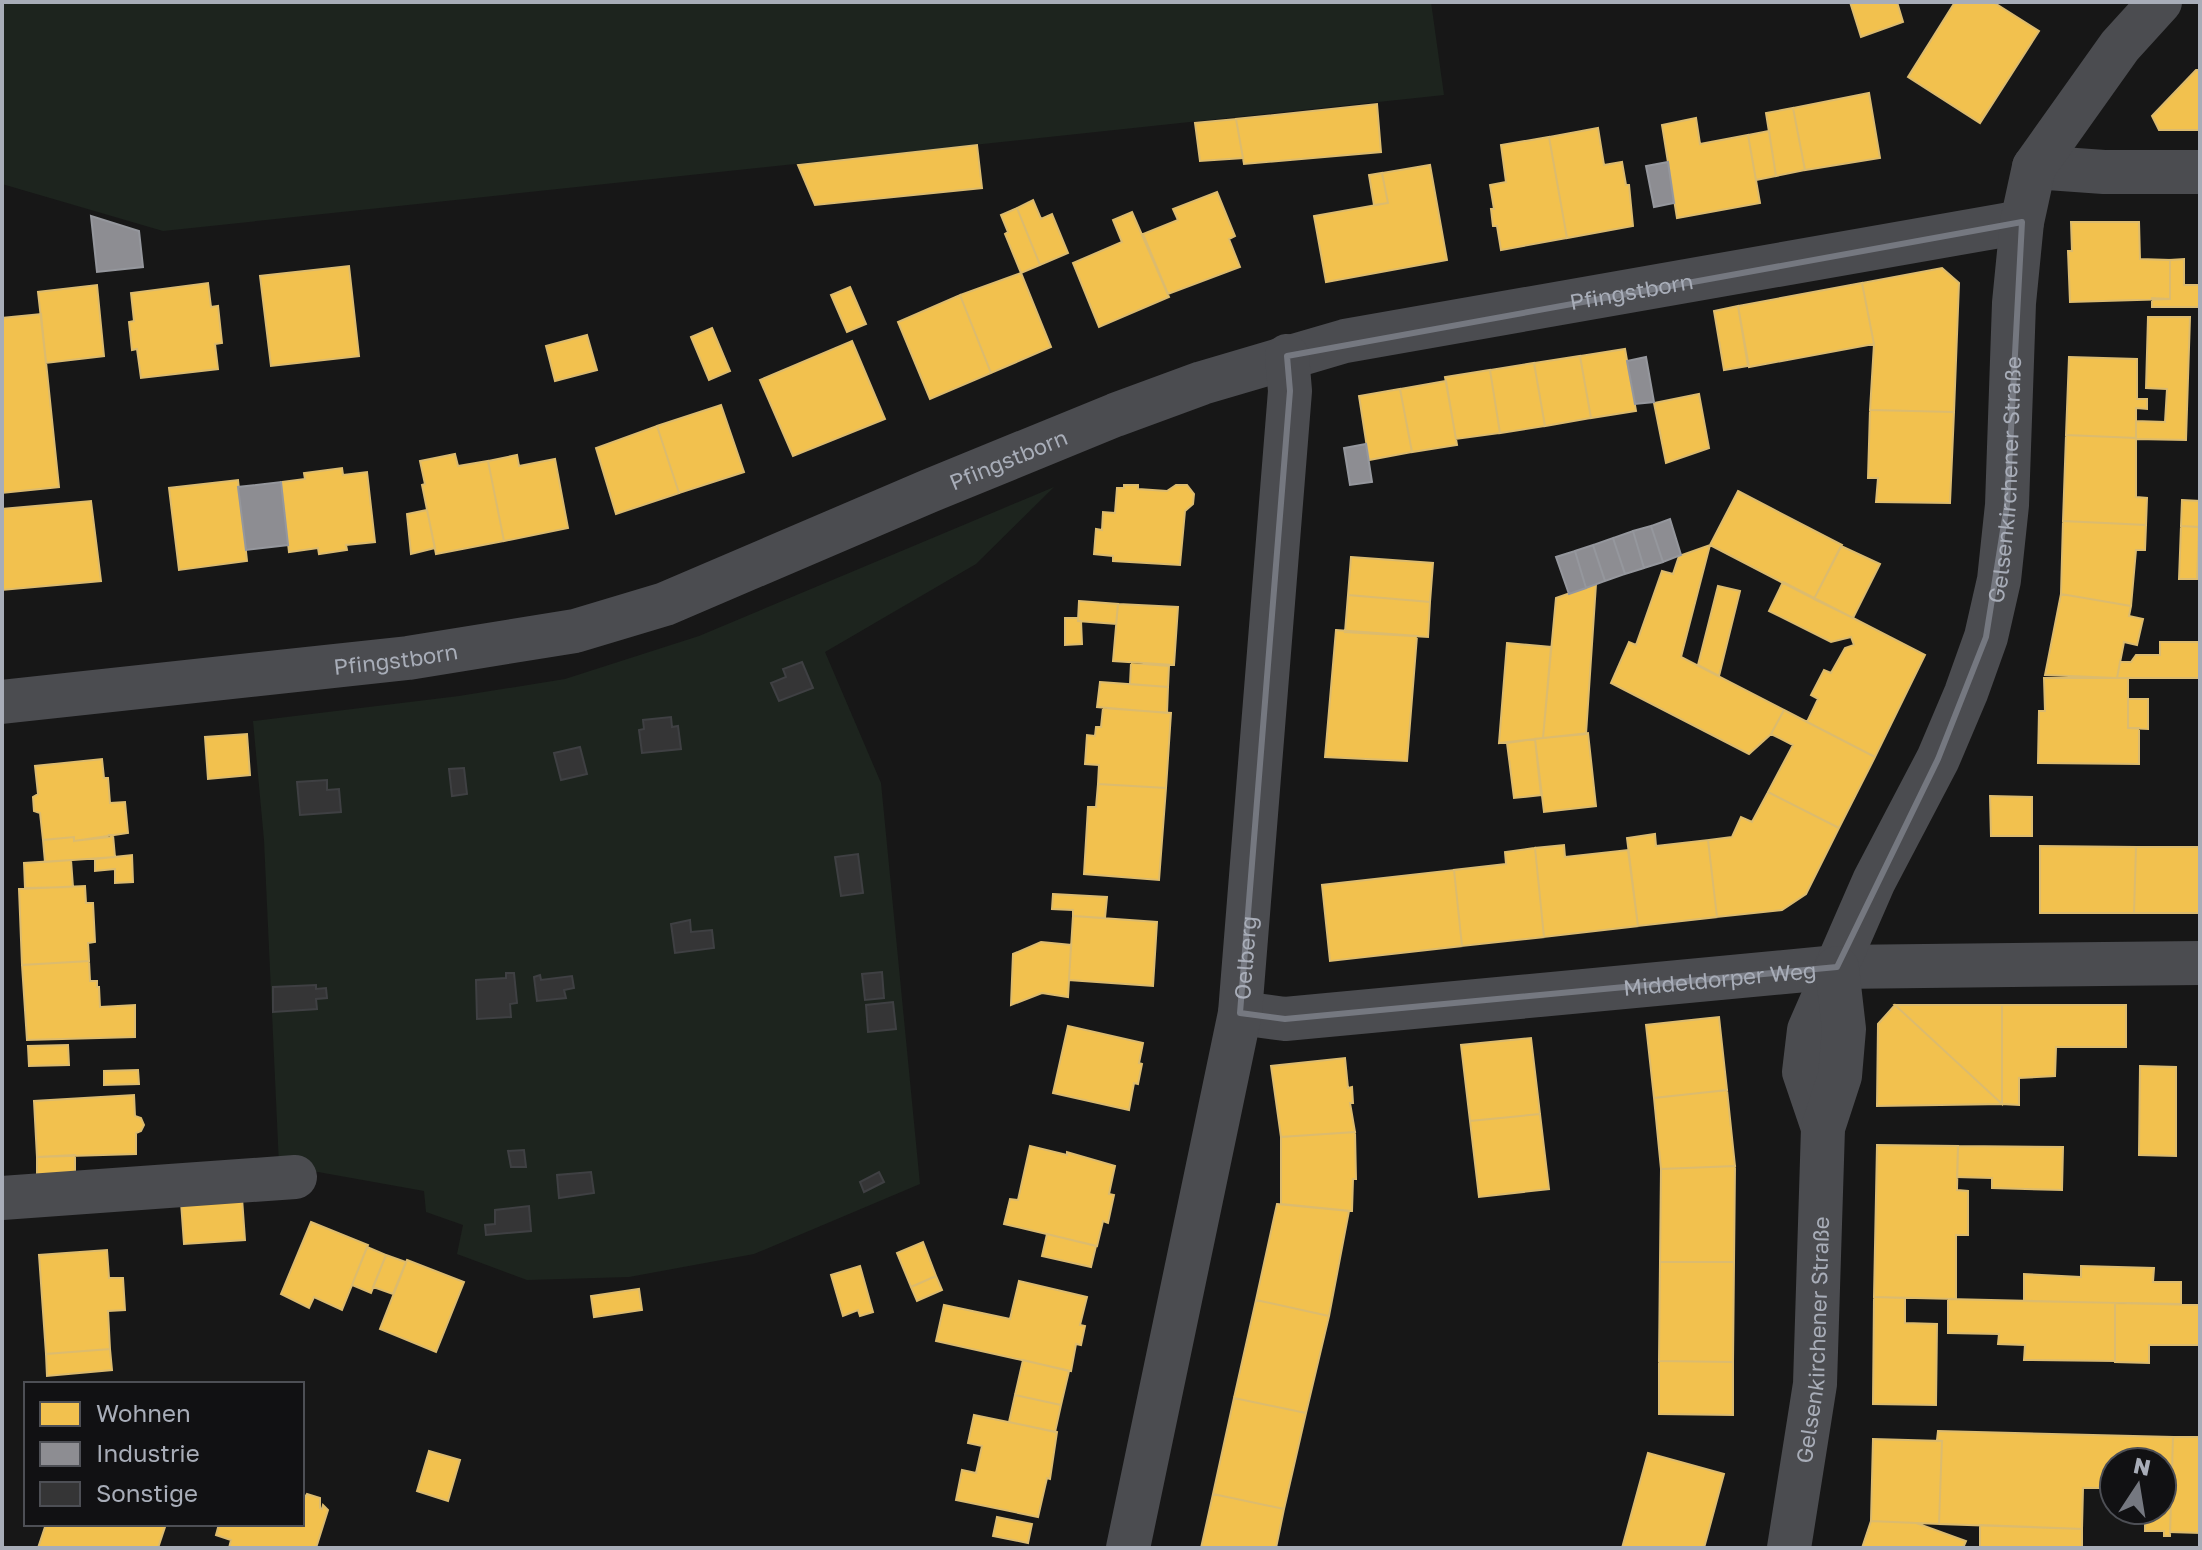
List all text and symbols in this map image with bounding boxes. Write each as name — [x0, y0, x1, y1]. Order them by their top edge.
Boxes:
street label: Pfingstborn — [1567, 267, 1695, 315]
street label: Gelsenkirchener Straße — [1981, 356, 2026, 606]
street label: Pfingstborn — [945, 423, 1071, 495]
street label: Pfingstborn — [332, 637, 460, 679]
street label: Oelberg — [1228, 915, 1261, 1001]
street label: Middeldorper Weg — [1622, 956, 1817, 1001]
street label: Gelsenkirchener Straße — [1789, 1216, 1834, 1465]
legend — [24, 1382, 304, 1526]
text: Wohnen — [96, 1398, 191, 1427]
text: Industrie — [96, 1438, 200, 1467]
north arrow — [2098, 1446, 2178, 1526]
text: N — [2131, 1451, 2153, 1481]
text: Sonstige — [96, 1478, 198, 1507]

